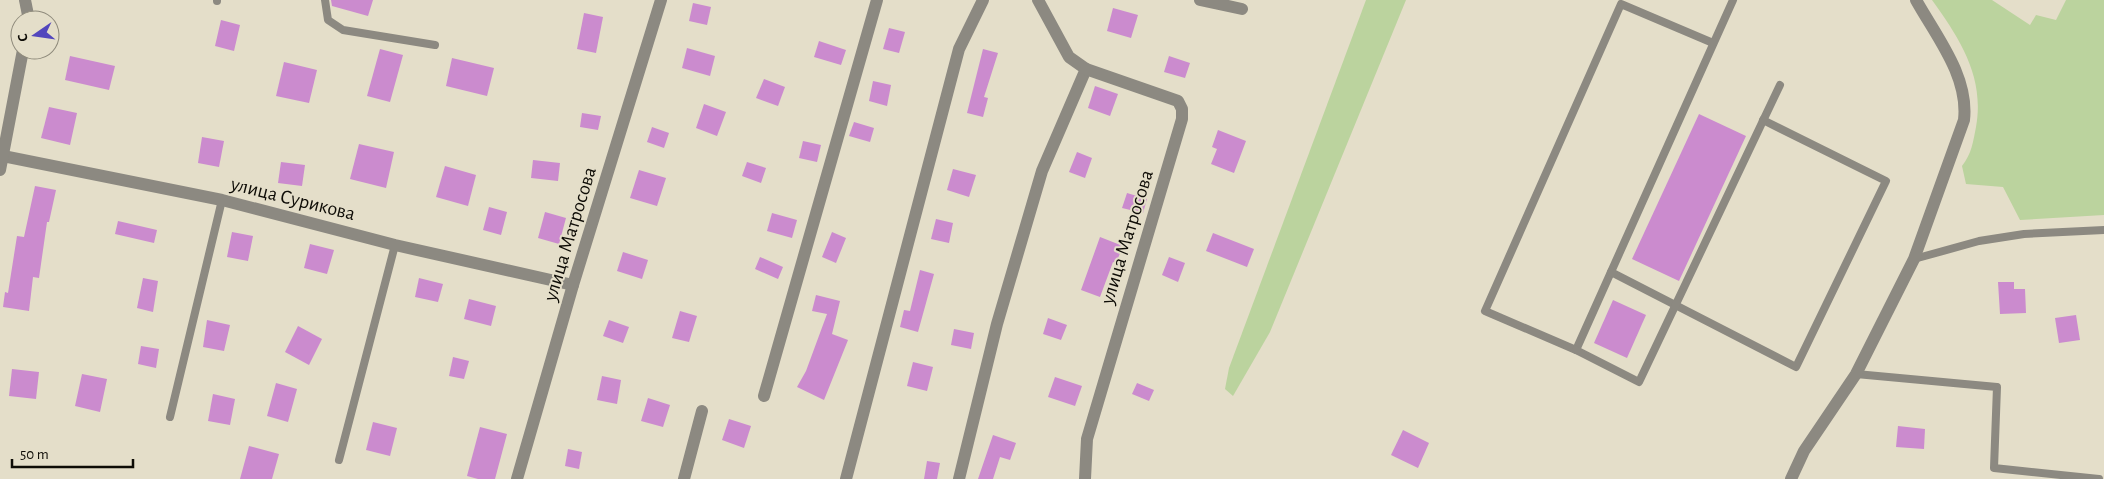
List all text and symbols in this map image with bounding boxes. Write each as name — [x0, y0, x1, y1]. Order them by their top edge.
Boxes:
north arrow — [10, 10, 60, 60]
text: С — [16, 32, 31, 43]
street label: улица Матросова — [540, 165, 600, 304]
street label: улица Матросова — [1097, 168, 1157, 307]
street label: улица Сурикова — [228, 174, 357, 224]
scale bar — [12, 436, 134, 468]
text: 50 m — [20, 447, 49, 462]

